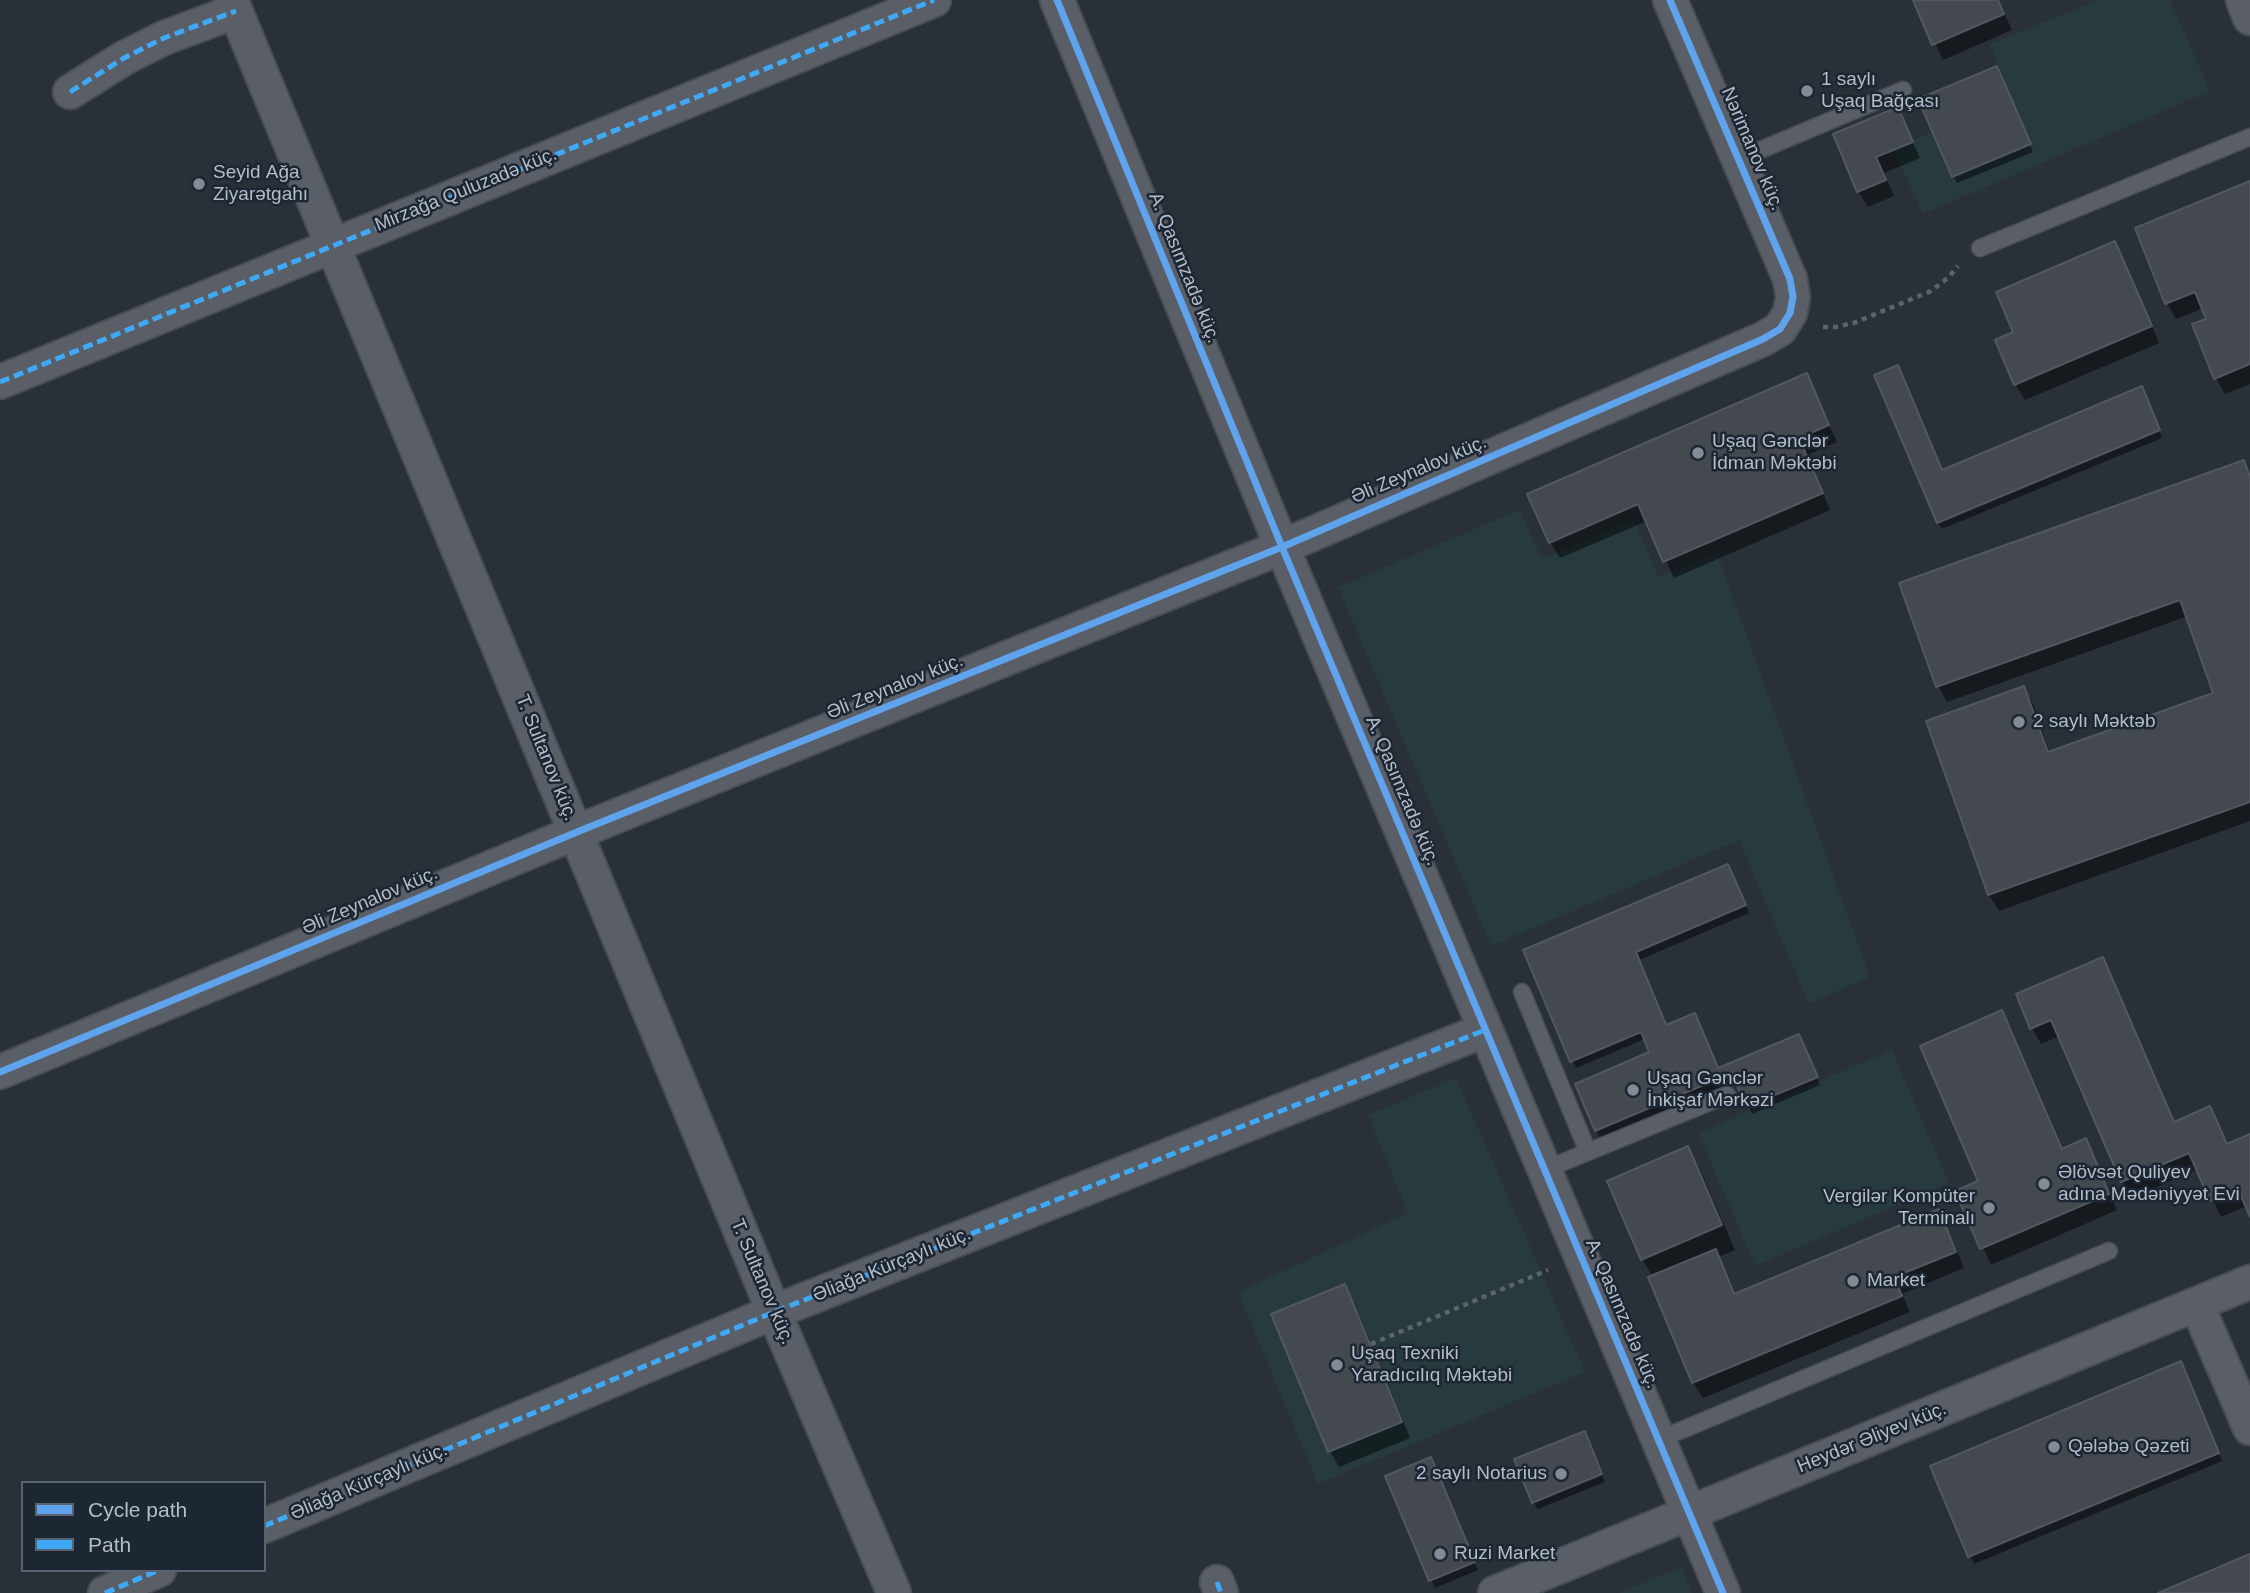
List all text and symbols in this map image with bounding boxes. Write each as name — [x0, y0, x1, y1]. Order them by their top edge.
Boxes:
place label: 1 saylı Uşaq Bağçası — [1821, 69, 1939, 113]
marker: 1 saylı Uşaq Bağçası — [1799, 83, 1815, 99]
street label: Nərimanov küç. — [1716, 84, 1788, 214]
street label: Mirzağa Quluzadə küç. — [372, 143, 560, 237]
place label: Seyid Ağa Ziyarətgahı — [213, 162, 308, 206]
marker: Seyid Ağa Ziyarətgahı — [191, 176, 207, 192]
street label: A. Qasımzadə küç. — [1143, 189, 1225, 347]
street label: Əli Zeynalov küç. — [1348, 431, 1490, 509]
place label: Uşaq Gənclər İdman Məktəbi — [1712, 431, 1837, 475]
marker: Uşaq Gənclər İdman Məktəbi — [1690, 445, 1706, 461]
street label: Əli Zeynalov küç. — [823, 649, 967, 725]
street label: T. Sultanov küç. — [510, 692, 582, 824]
place label: 2 saylı Məktəb — [2033, 711, 2155, 733]
street label: A. Qasımzadə küç. — [1360, 713, 1444, 869]
marker: 2 saylı Məktəb — [2011, 714, 2027, 730]
street label: Əli Zeynalov küç. — [299, 862, 441, 940]
place label: Uşaq Gənclər İnkişaf Mərkəzi — [1647, 1068, 1774, 1112]
marker: Uşaq Gənclər İnkişaf Mərkəzi — [1625, 1082, 1641, 1098]
place label: Əlövsət Quliyev adına Mədəniyyət Evi — [2058, 1162, 2240, 1206]
marker: Əlövsət Quliyev adına Mədəniyyət Evi — [2036, 1176, 2052, 1192]
place label: Vergilər Kompüter Terminalı — [1823, 1186, 1975, 1230]
marker: Vergilər Kompüter Terminalı — [1981, 1200, 1997, 1216]
street label: T. Sultanov küç. — [725, 1216, 799, 1348]
street label: Əliağa Kürçaylı küç. — [810, 1223, 974, 1307]
street label: A. Qasımzadə küç. — [1580, 1236, 1664, 1392]
place label: Market — [1867, 1270, 1925, 1292]
marker: Market — [1845, 1273, 1861, 1289]
place label: Uşaq Texniki Yaradıcılıq Məktəbi — [1351, 1343, 1512, 1387]
marker: Uşaq Texniki Yaradıcılıq Məktəbi — [1329, 1357, 1345, 1373]
street label: Heydər Əliyev küç. — [1794, 1398, 1950, 1478]
place label: Qələbə Qəzeti — [2068, 1436, 2189, 1458]
street label: Əliağa Kürçaylı küç. — [287, 1439, 451, 1525]
marker: Qələbə Qəzeti — [2046, 1439, 2062, 1455]
place label: 2 saylı Notarius — [1416, 1463, 1547, 1485]
marker: 2 saylı Notarius — [1553, 1466, 1569, 1482]
legend — [21, 1481, 266, 1572]
text: Cycle path — [88, 1498, 187, 1521]
text: Path — [88, 1533, 131, 1556]
place label: Ruzi Market — [1454, 1543, 1555, 1565]
marker: Ruzi Market — [1432, 1546, 1448, 1562]

